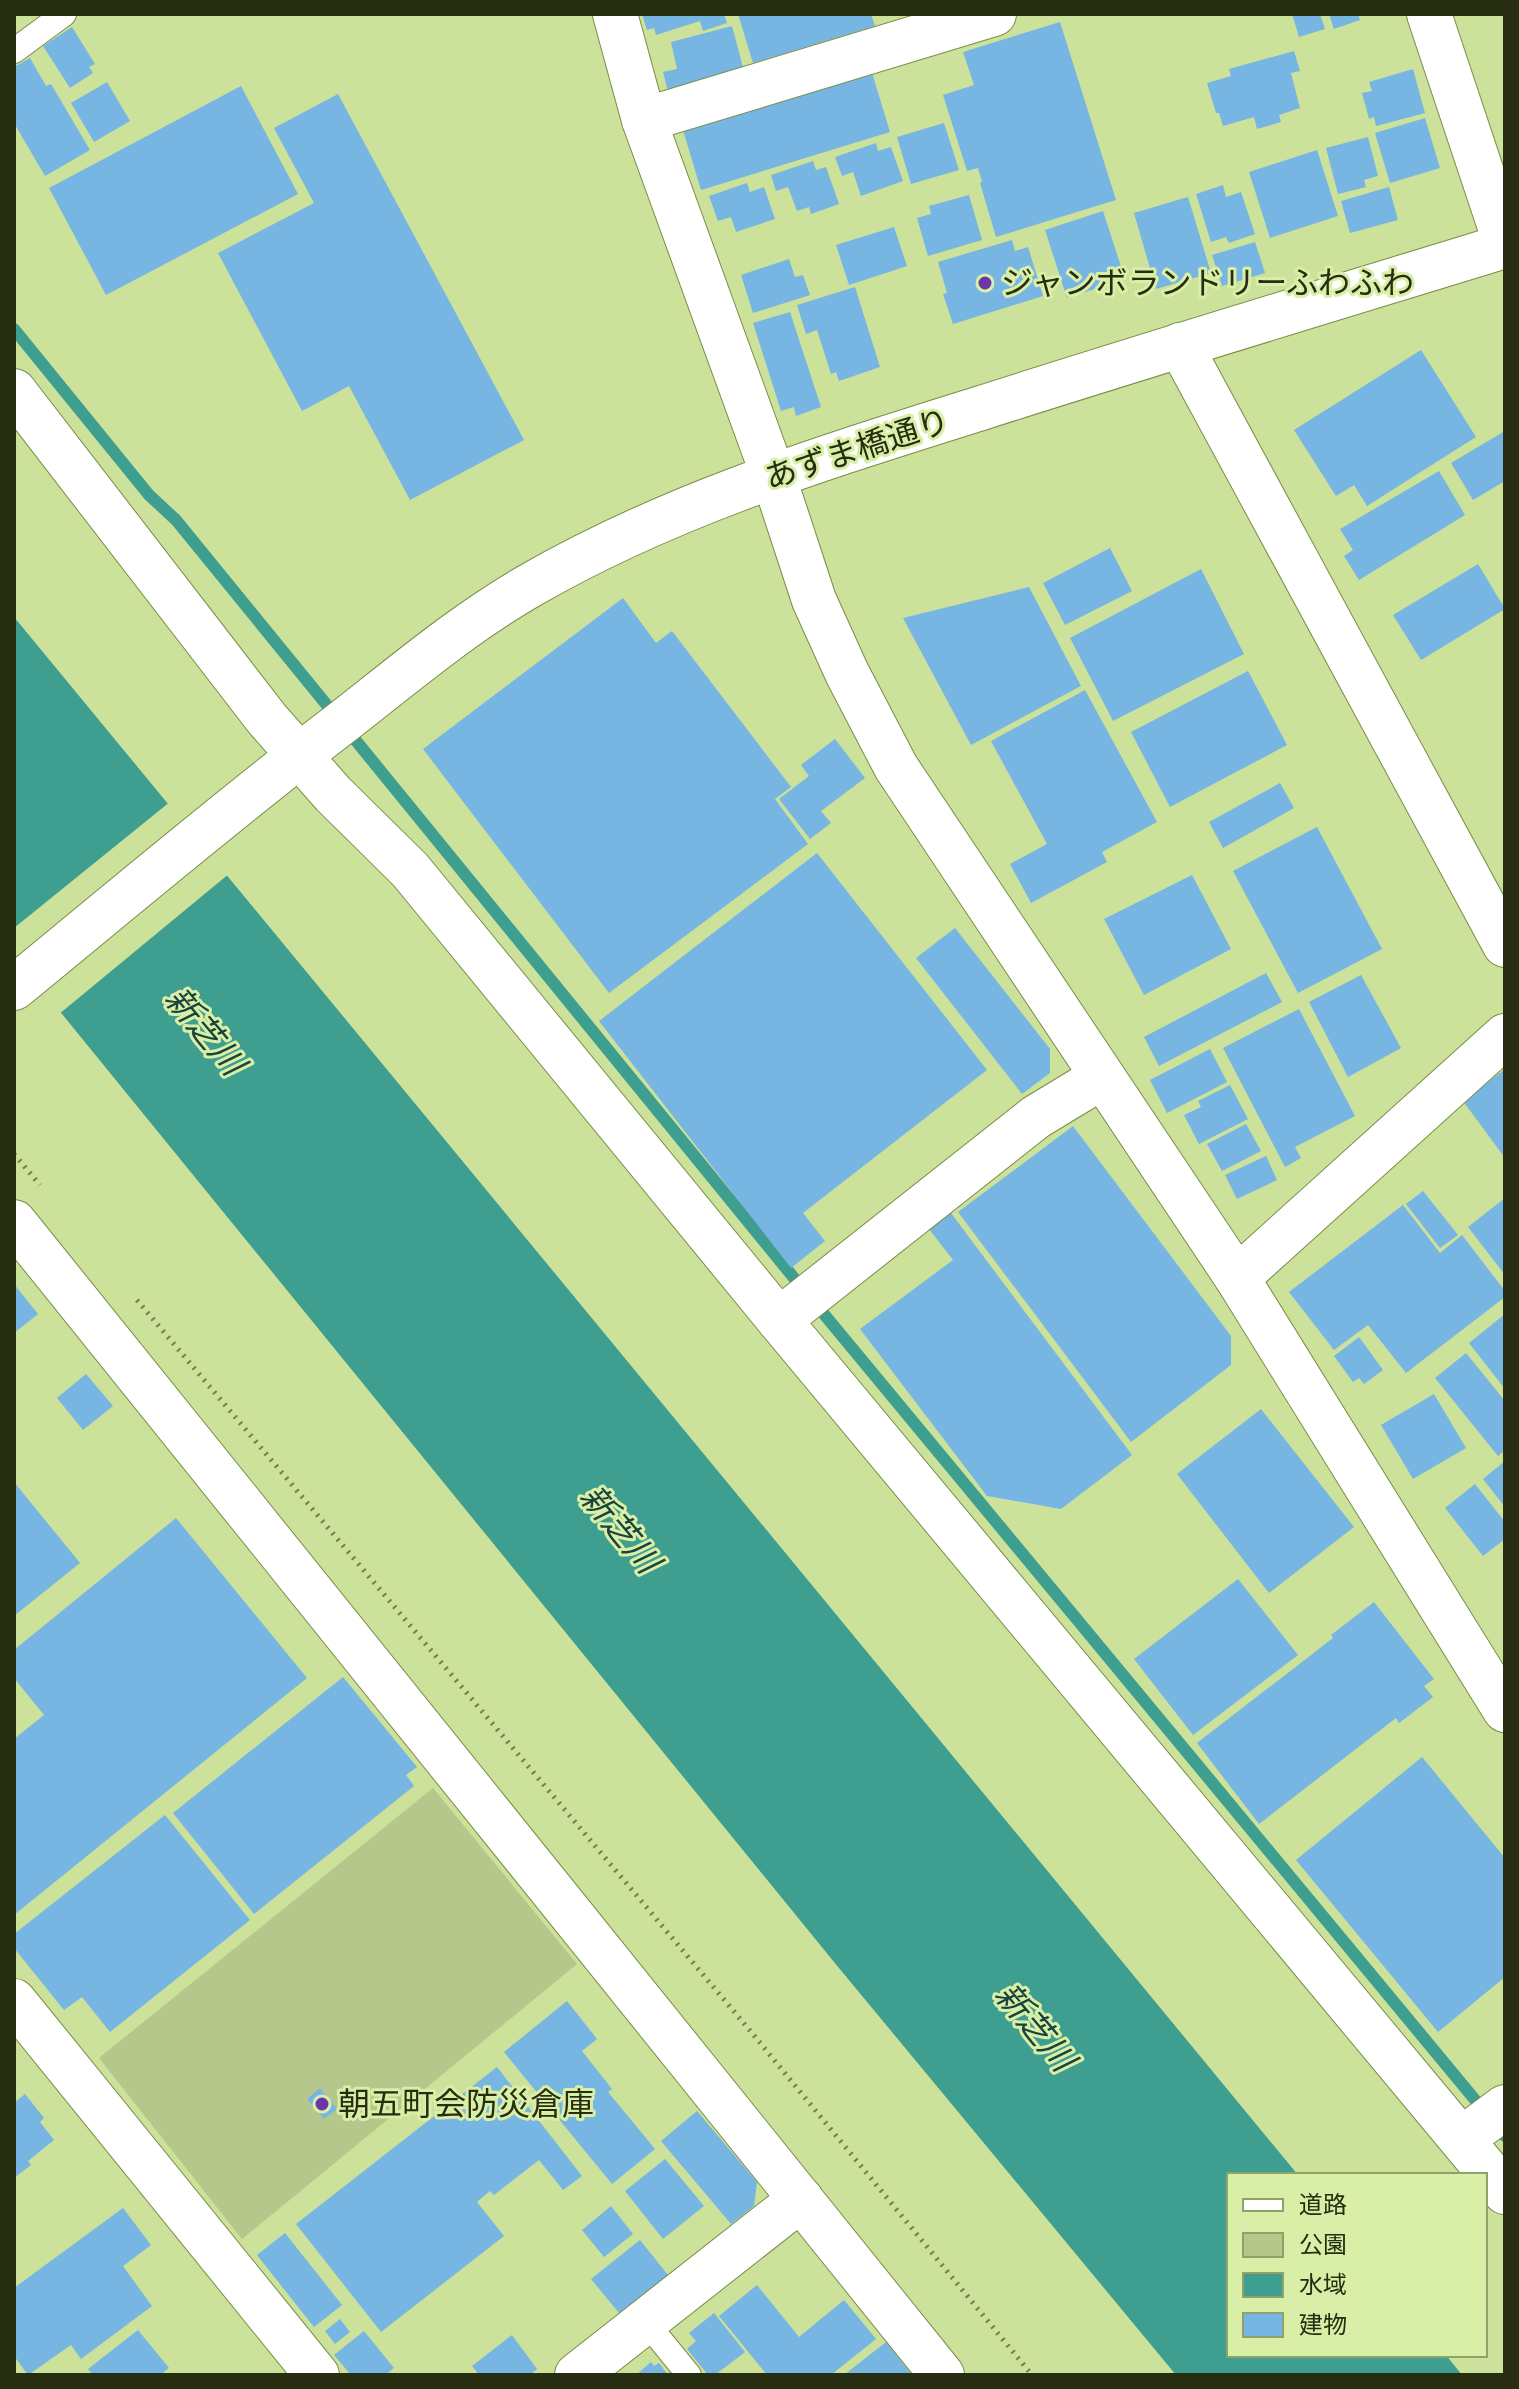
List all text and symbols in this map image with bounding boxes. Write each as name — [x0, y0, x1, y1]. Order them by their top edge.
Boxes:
place label: ジャンボランドリーふわふわ — [1001, 260, 1414, 306]
marker: ジャンボランドリーふわふわ — [976, 274, 994, 292]
street label: あずま橋通り — [759, 397, 955, 501]
water label: 新芝川 — [153, 976, 258, 1088]
water label: 新芝川 — [568, 1474, 673, 1586]
water label: 新芝川 — [983, 1972, 1088, 2084]
place label: 朝五町会防災倉庫 — [338, 2081, 594, 2127]
marker: 朝五町会防災倉庫 — [313, 2095, 331, 2113]
legend — [1227, 2173, 1487, 2357]
text: 道路 — [1299, 2187, 1347, 2222]
text: 公園 — [1299, 2227, 1347, 2262]
text: 水域 — [1299, 2267, 1347, 2302]
text: 建物 — [1299, 2307, 1347, 2342]

